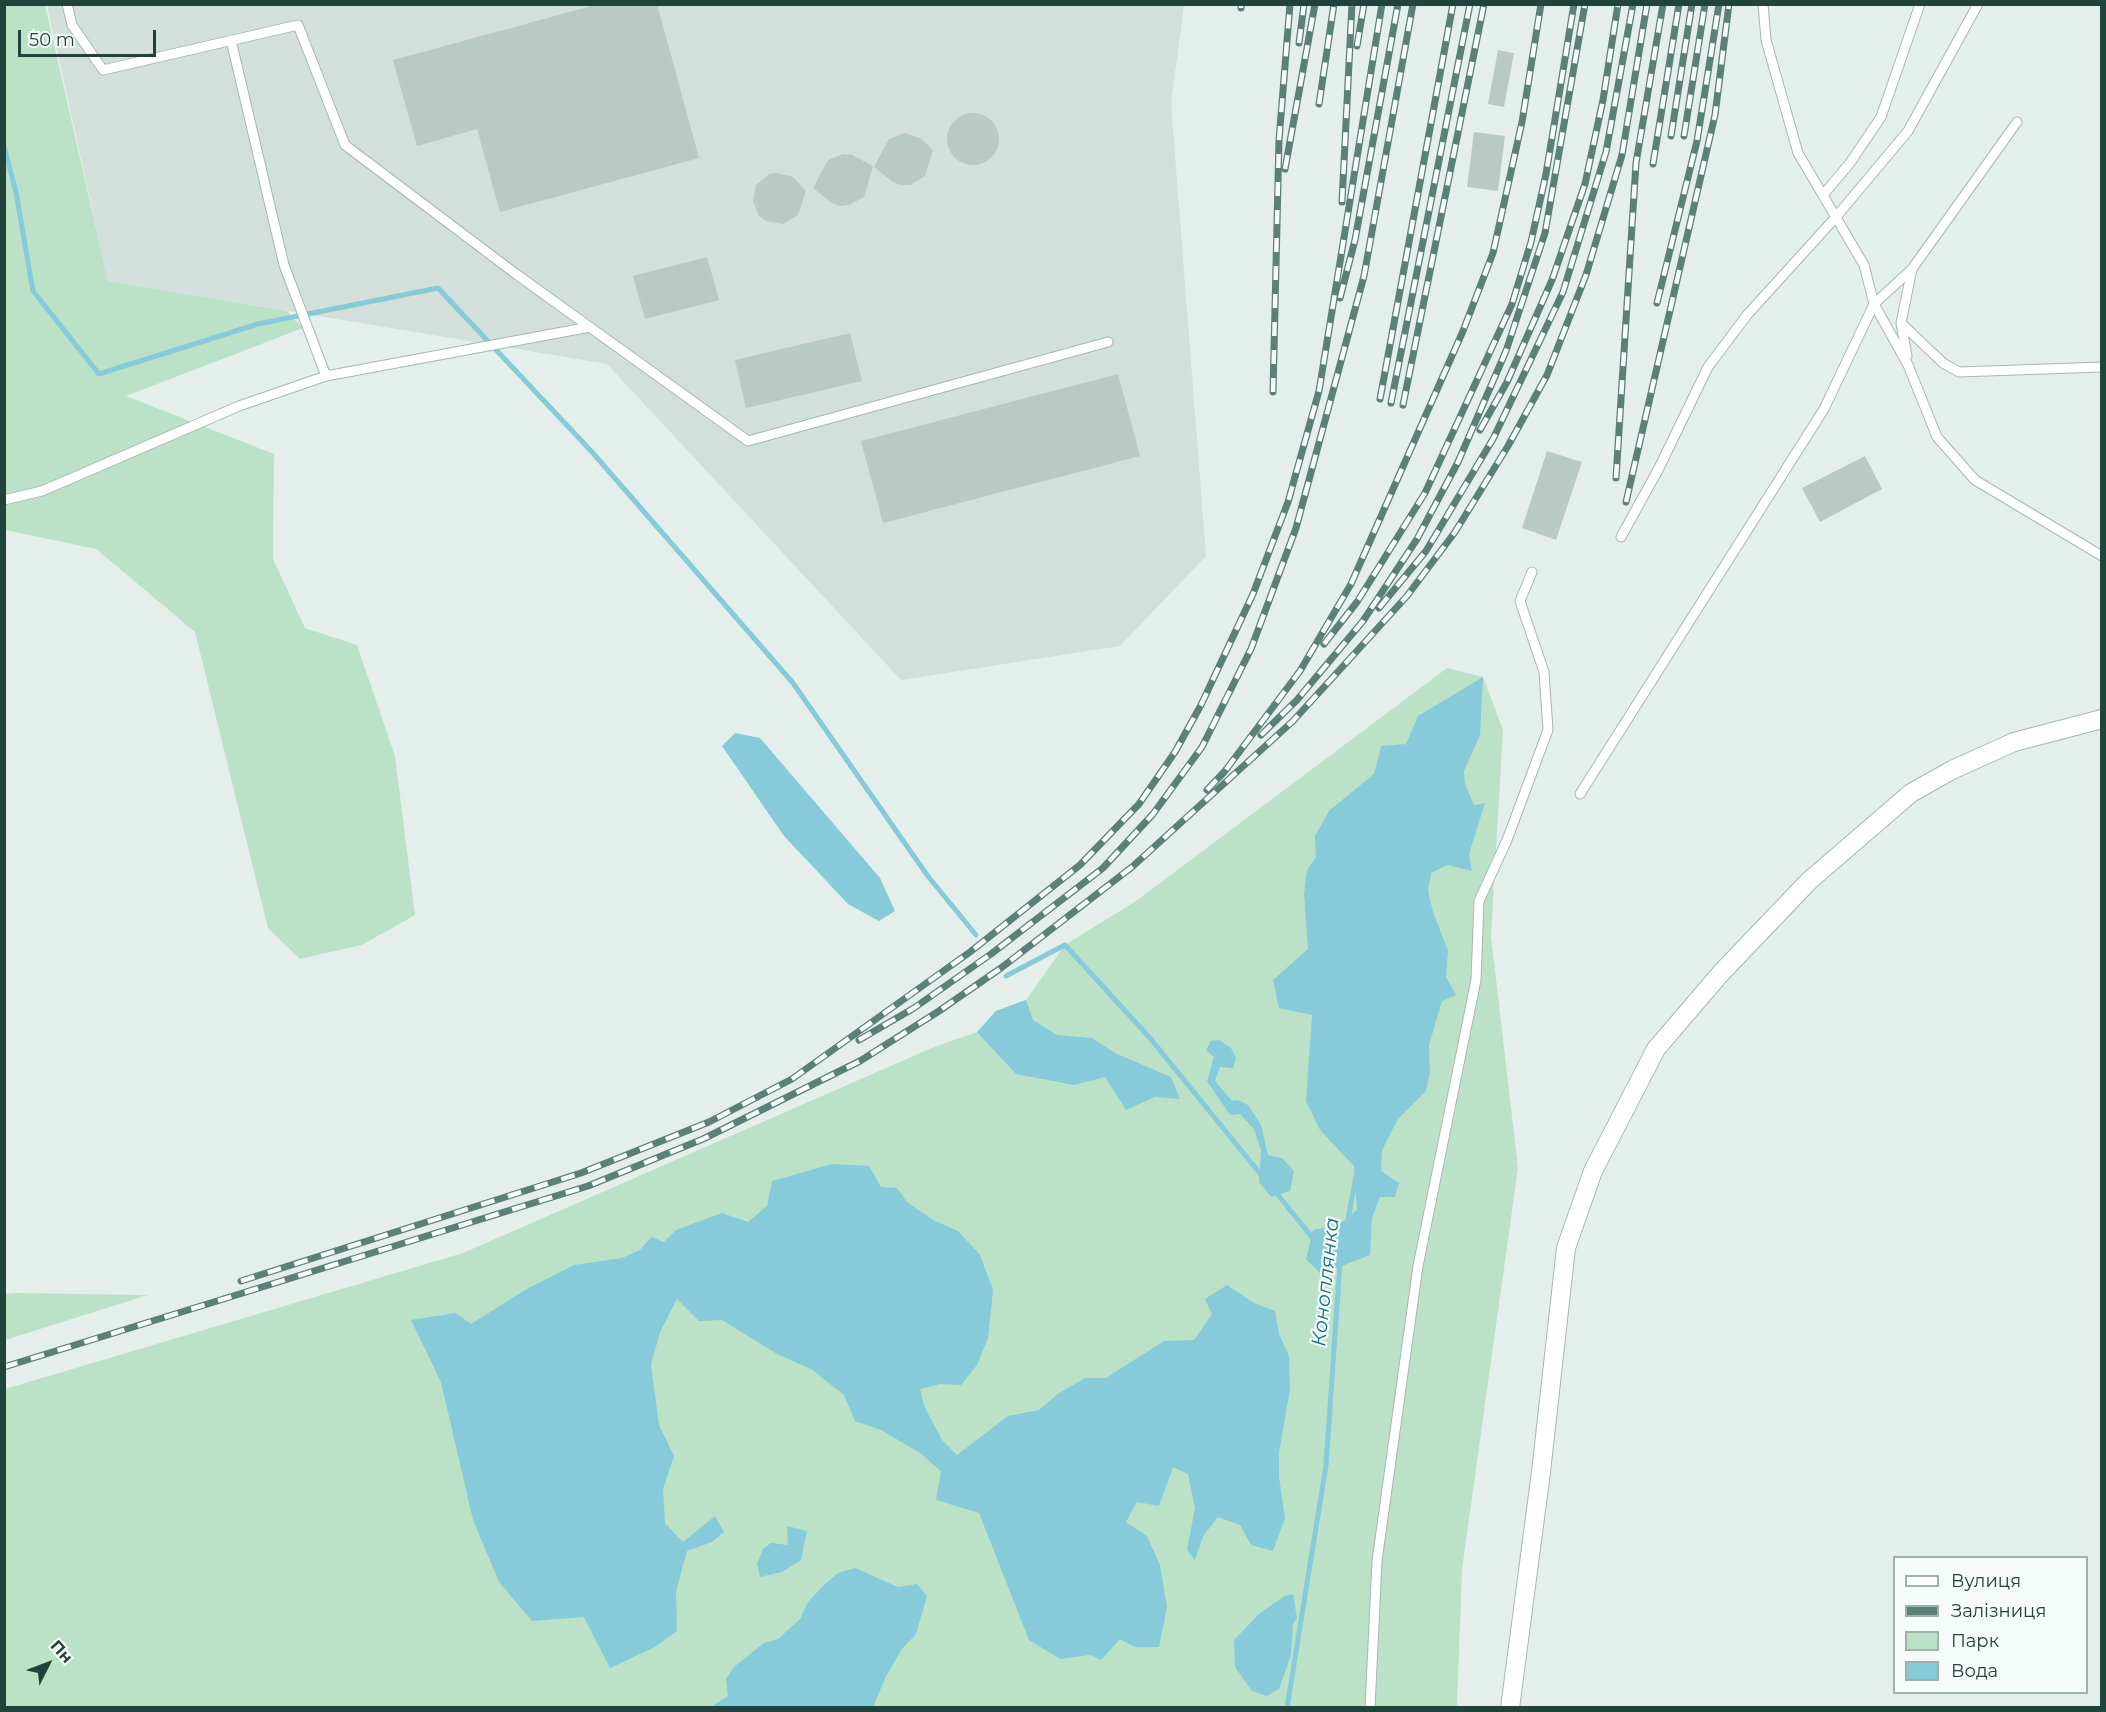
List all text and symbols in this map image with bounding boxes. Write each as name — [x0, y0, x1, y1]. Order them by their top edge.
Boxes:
scale bar — [21, 18, 159, 56]
text: 50 m — [29, 29, 75, 51]
water label: Коноплянка — [1307, 1216, 1345, 1348]
legend — [1893, 1556, 2088, 1694]
text: Вулиця — [1951, 1570, 2021, 1592]
text: Залізниця — [1951, 1600, 2046, 1622]
text: Парк — [1951, 1630, 1999, 1652]
north arrow — [18, 1634, 78, 1694]
text: Пн — [47, 1636, 77, 1667]
text: Вода — [1951, 1660, 1998, 1682]

